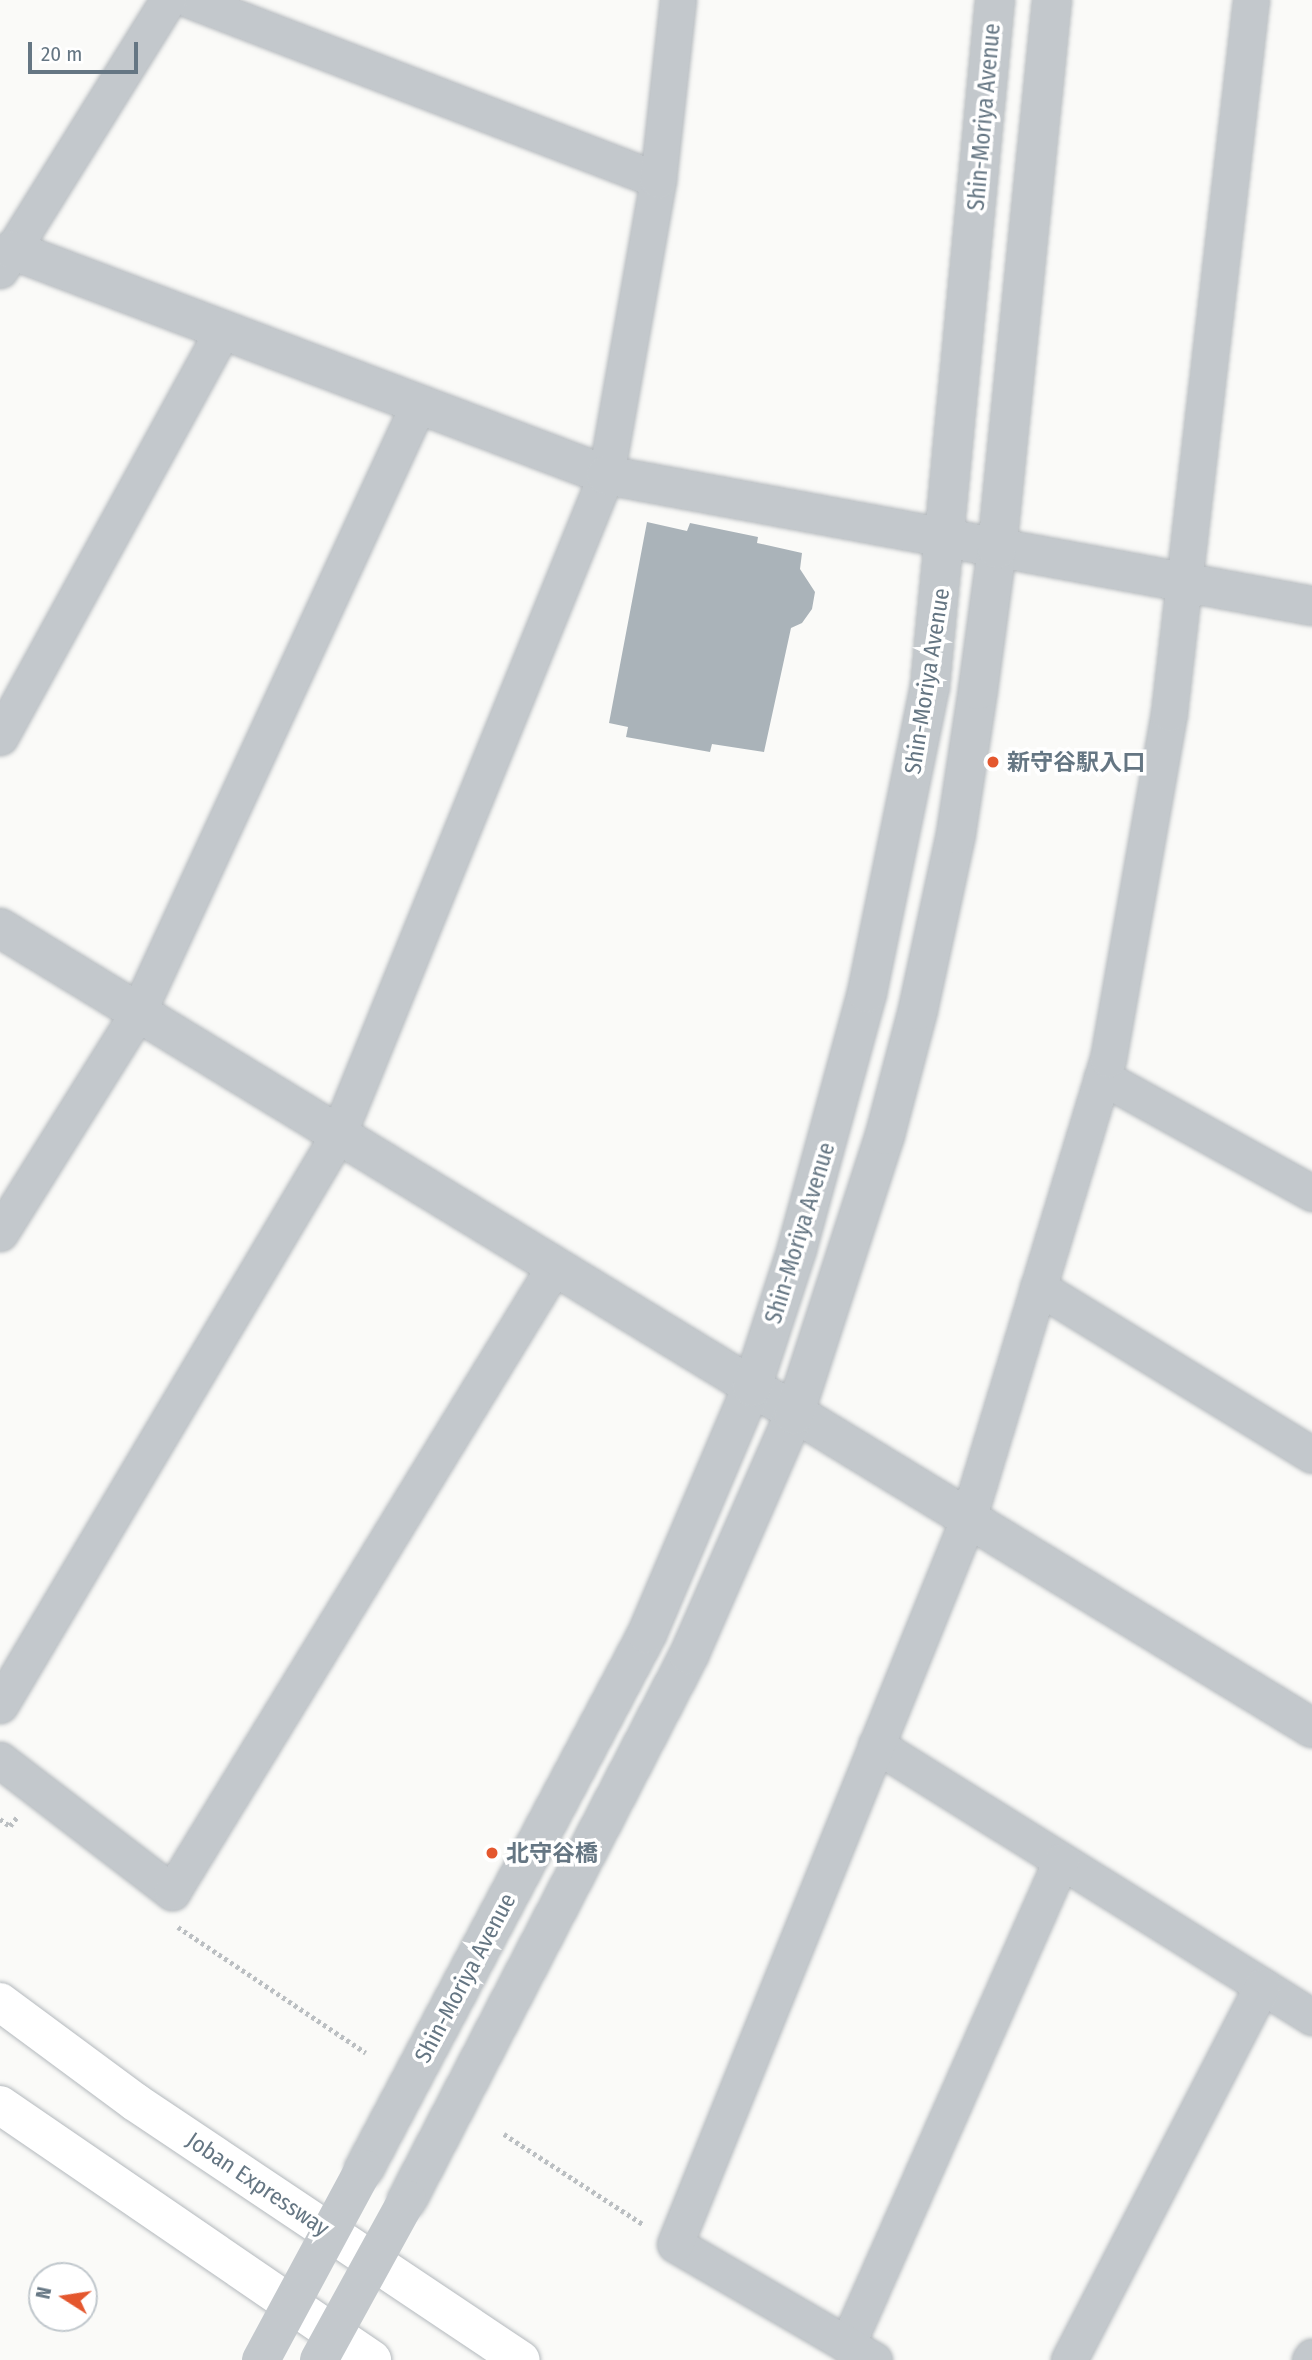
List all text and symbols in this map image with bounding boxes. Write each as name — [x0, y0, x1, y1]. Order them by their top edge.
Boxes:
street label: Shin-Moriya Avenue — [962, 22, 1006, 212]
scale bar — [32, 28, 142, 72]
text: 20 m — [41, 41, 82, 67]
street label: Shin-Moriya Avenue — [899, 586, 955, 776]
place label: 新守谷駅入口 — [1007, 748, 1145, 776]
marker: 新守谷駅入口 — [985, 754, 1001, 770]
street label: Shin-Moriya Avenue — [759, 1139, 841, 1327]
place label: 北守谷橋 — [506, 1839, 598, 1867]
marker: 北守谷橋 — [484, 1845, 500, 1861]
street label: Shin-Moriya Avenue — [409, 1889, 521, 2067]
street label: Joban Expressway — [181, 2126, 335, 2242]
north arrow — [28, 2262, 98, 2332]
text: N — [31, 2285, 56, 2301]

